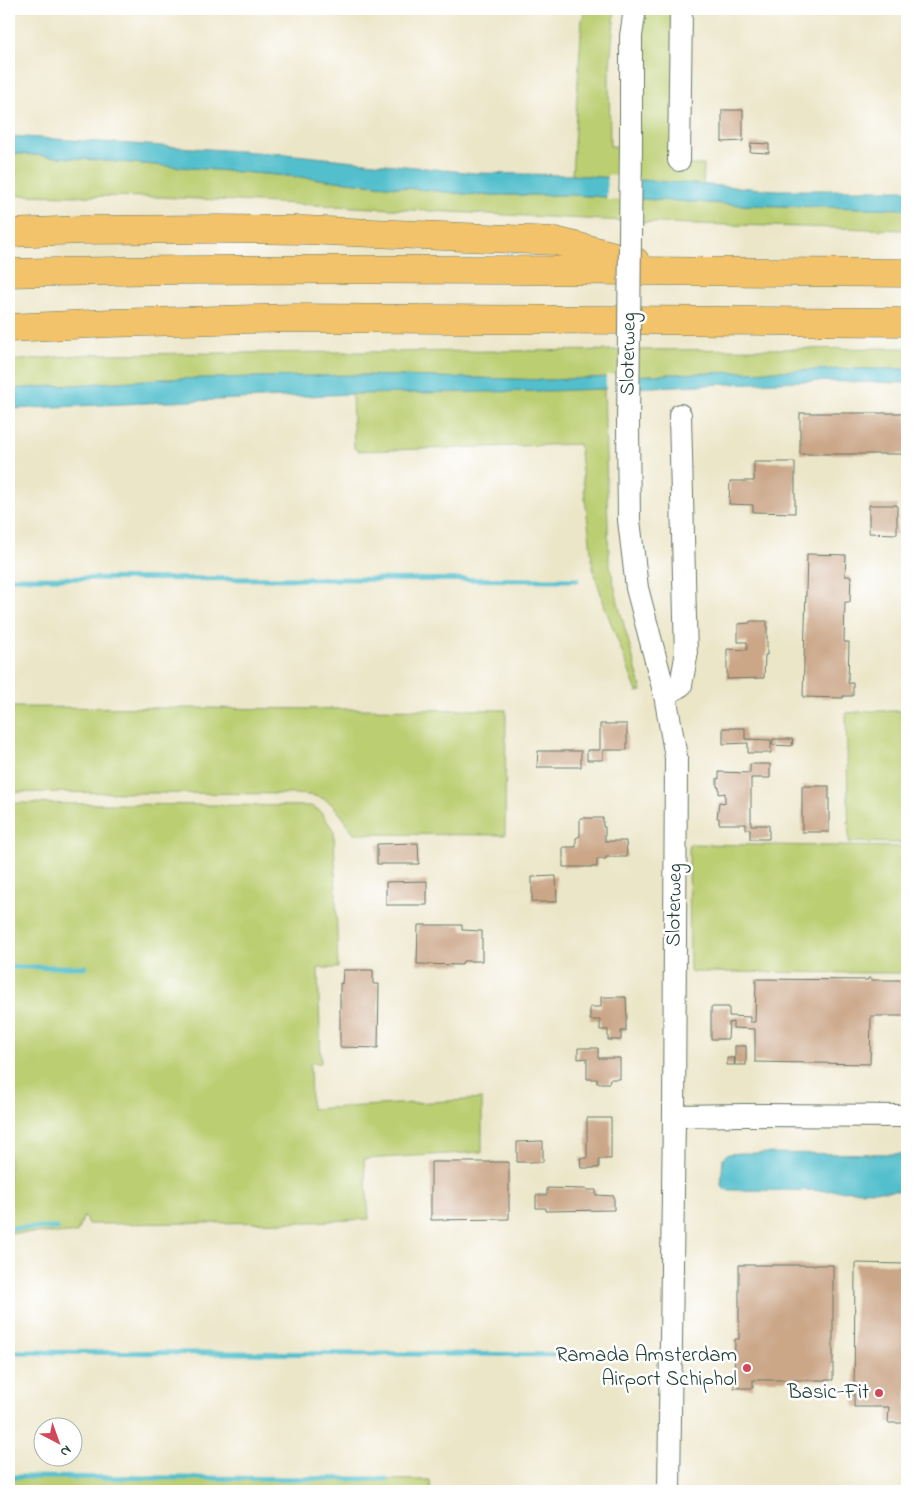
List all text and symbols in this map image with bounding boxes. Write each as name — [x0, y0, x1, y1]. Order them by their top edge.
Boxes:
street label: Sloterweg — [613, 312, 647, 396]
street label: Sloterweg — [659, 863, 693, 947]
place label: Ramada Amsterdam Airport Schiphol — [556, 1341, 737, 1395]
marker: Ramada Amsterdam Airport Schiphol — [741, 1362, 753, 1374]
place label: Basic-Fit — [786, 1378, 869, 1408]
marker: Basic-Fit — [873, 1387, 885, 1399]
north arrow — [32, 1418, 82, 1468]
text: N — [55, 1440, 76, 1462]

